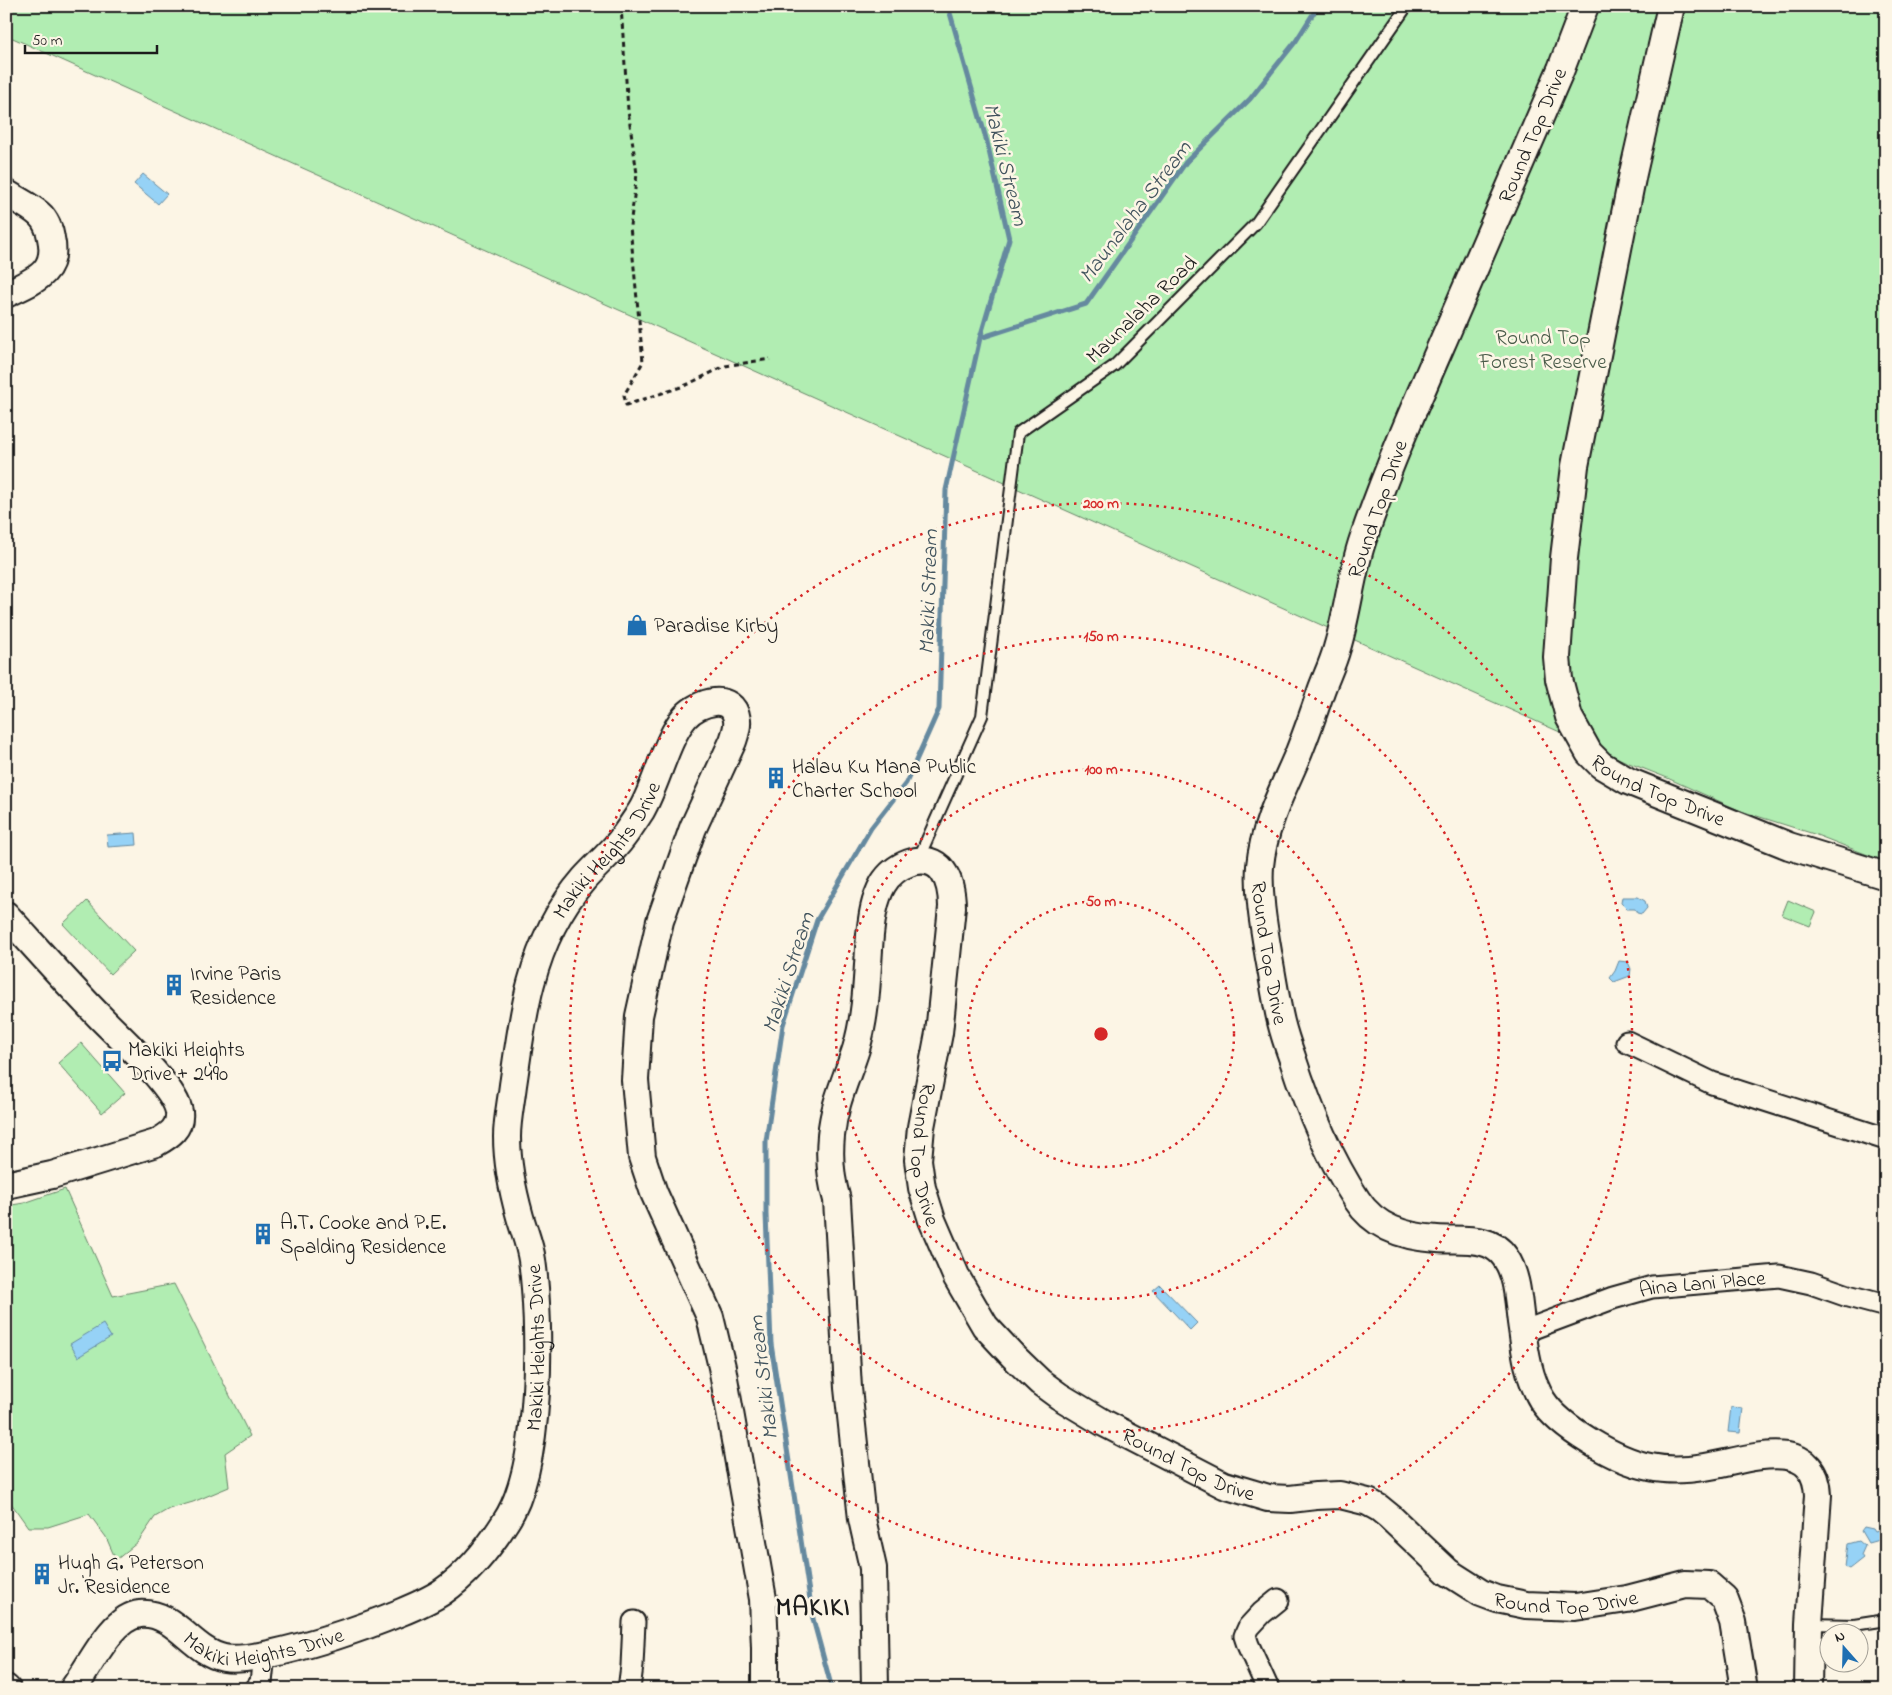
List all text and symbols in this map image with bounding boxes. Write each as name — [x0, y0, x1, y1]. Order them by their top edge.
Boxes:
scale bar — [25, 22, 158, 54]
text: 50 m — [32, 30, 63, 52]
street label: Round Top Drive — [1492, 63, 1576, 208]
water label: Makiki Stream — [973, 100, 1035, 230]
water label: Maunalaha Stream — [1072, 134, 1201, 291]
street label: Maunalaha Road — [1080, 249, 1205, 372]
park label: Round Top Forest Reserve — [1478, 324, 1607, 378]
street label: Round Top Drive — [1341, 436, 1417, 583]
text: 200 m — [1082, 493, 1119, 515]
water label: Makiki Stream — [912, 528, 948, 655]
shop icon: Paradise Kirby — [624, 612, 650, 638]
place label: Paradise Kirby — [654, 612, 778, 644]
text: 150 m — [1083, 626, 1119, 648]
street label: Round Top Drive — [1582, 749, 1729, 836]
place label: Halau Ku Mana Public Charter School — [792, 753, 977, 807]
text: 100 m — [1084, 759, 1118, 781]
building icon: Halau Ku Mana Public Charter School — [763, 765, 789, 791]
street label: Makiki Heights Drive — [546, 777, 670, 925]
street label: Round Top Drive — [1243, 881, 1294, 1028]
text: 50 m — [1086, 891, 1117, 913]
water label: Makiki Stream — [755, 908, 825, 1037]
place label: Irvine Paris Residence — [190, 960, 282, 1014]
building icon: Irvine Paris Residence — [161, 972, 187, 998]
centre of rings — [1092, 1025, 1110, 1043]
place label: Makiki Heights Drive + 2490 — [127, 1036, 245, 1090]
bus stop icon: Makiki Heights Drive + 2490 — [99, 1048, 125, 1074]
street label: Round Top Drive — [901, 1080, 946, 1232]
place label: A.T. Cooke and P.E. Spalding Residence — [280, 1209, 447, 1265]
building icon: A.T. Cooke and P.E. Spalding Residence — [250, 1221, 276, 1247]
street label: Makiki Heights Drive — [520, 1262, 556, 1433]
street label: Aina Lani Place — [1636, 1264, 1767, 1307]
water label: Makiki Stream — [741, 1313, 788, 1442]
street label: Round Top Drive — [1116, 1422, 1259, 1510]
place label: Hugh G. Peterson Jr. Residence — [58, 1549, 204, 1603]
building icon: Hugh G. Peterson Jr. Residence — [29, 1561, 55, 1587]
street label: Round Top Drive — [1491, 1584, 1642, 1624]
district label: MAKIKI — [775, 1590, 851, 1628]
street label: Makiki Heights Drive — [182, 1615, 348, 1643]
text: Makiki Heights Drive — [175, 1621, 349, 1676]
north arrow — [1820, 1622, 1870, 1672]
text: N — [1832, 1626, 1848, 1649]

